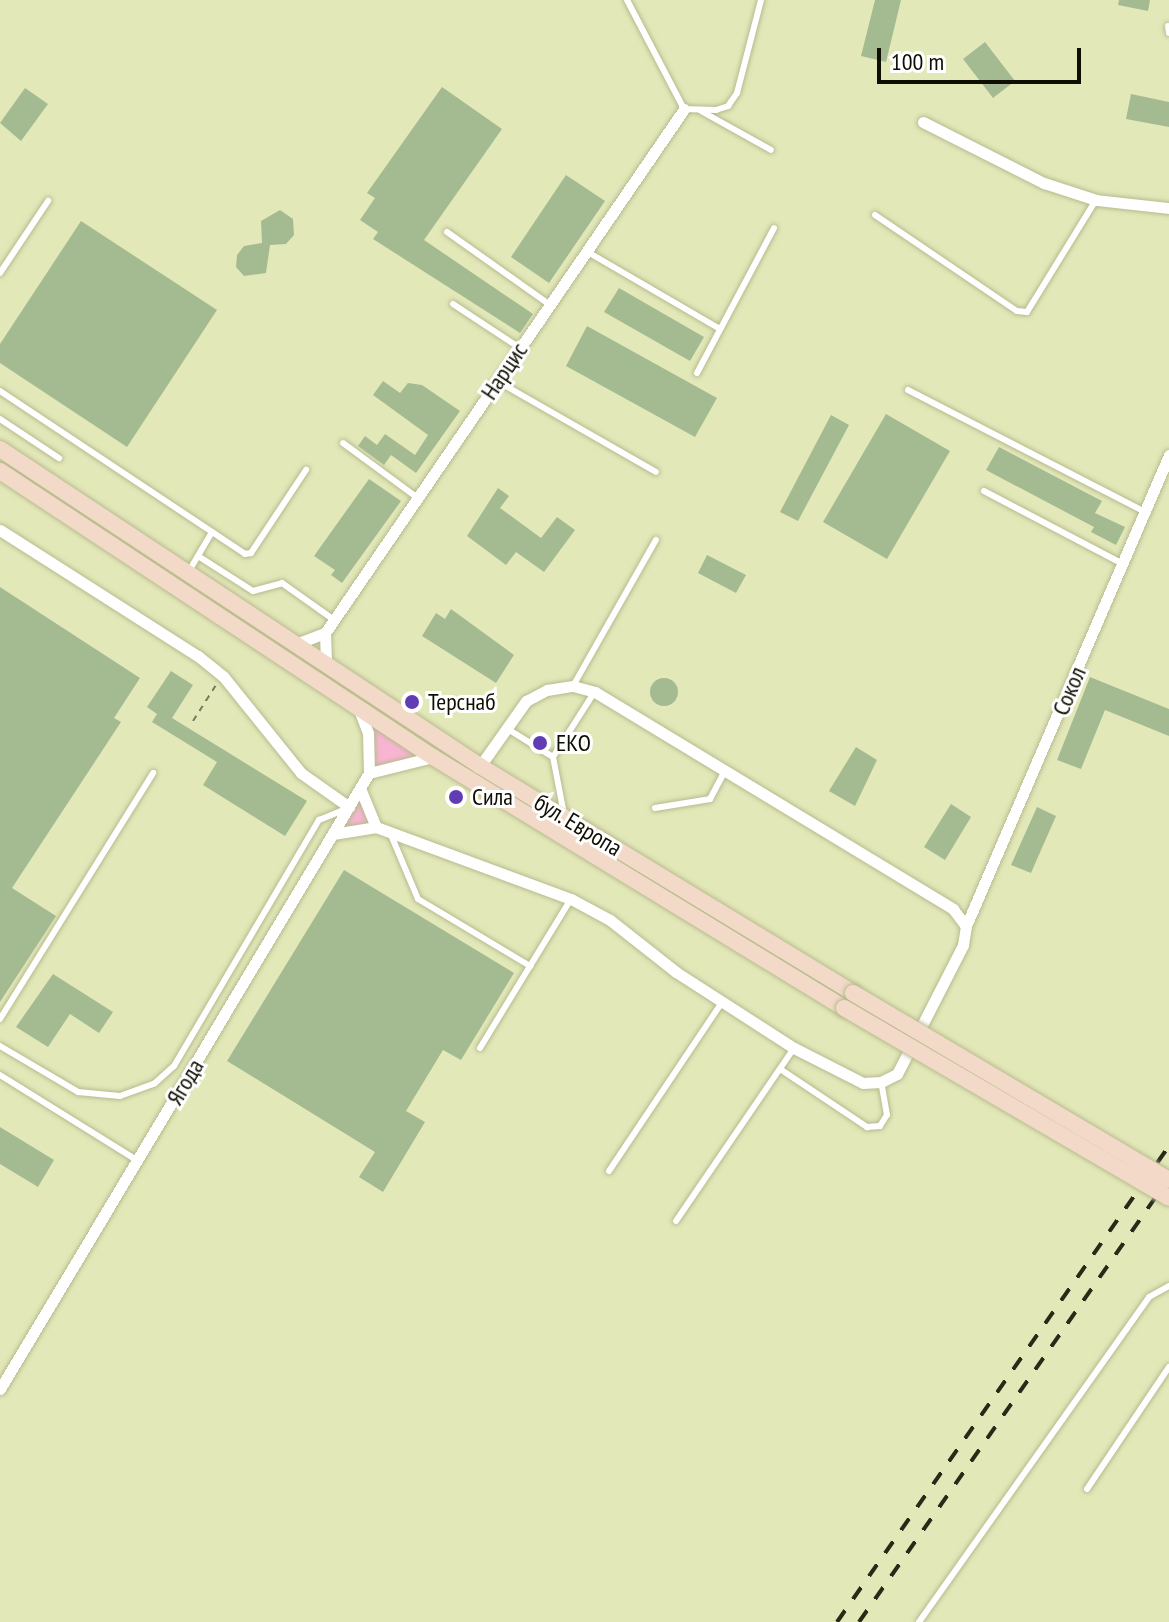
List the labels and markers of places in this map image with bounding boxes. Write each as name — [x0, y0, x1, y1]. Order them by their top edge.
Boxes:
place label: Терснаб — [428, 688, 496, 716]
marker: Терснаб — [403, 693, 421, 711]
place label: EKO — [556, 729, 591, 757]
marker: EKO — [531, 734, 549, 752]
place label: Сила — [472, 783, 513, 811]
marker: Сила — [447, 788, 465, 806]

